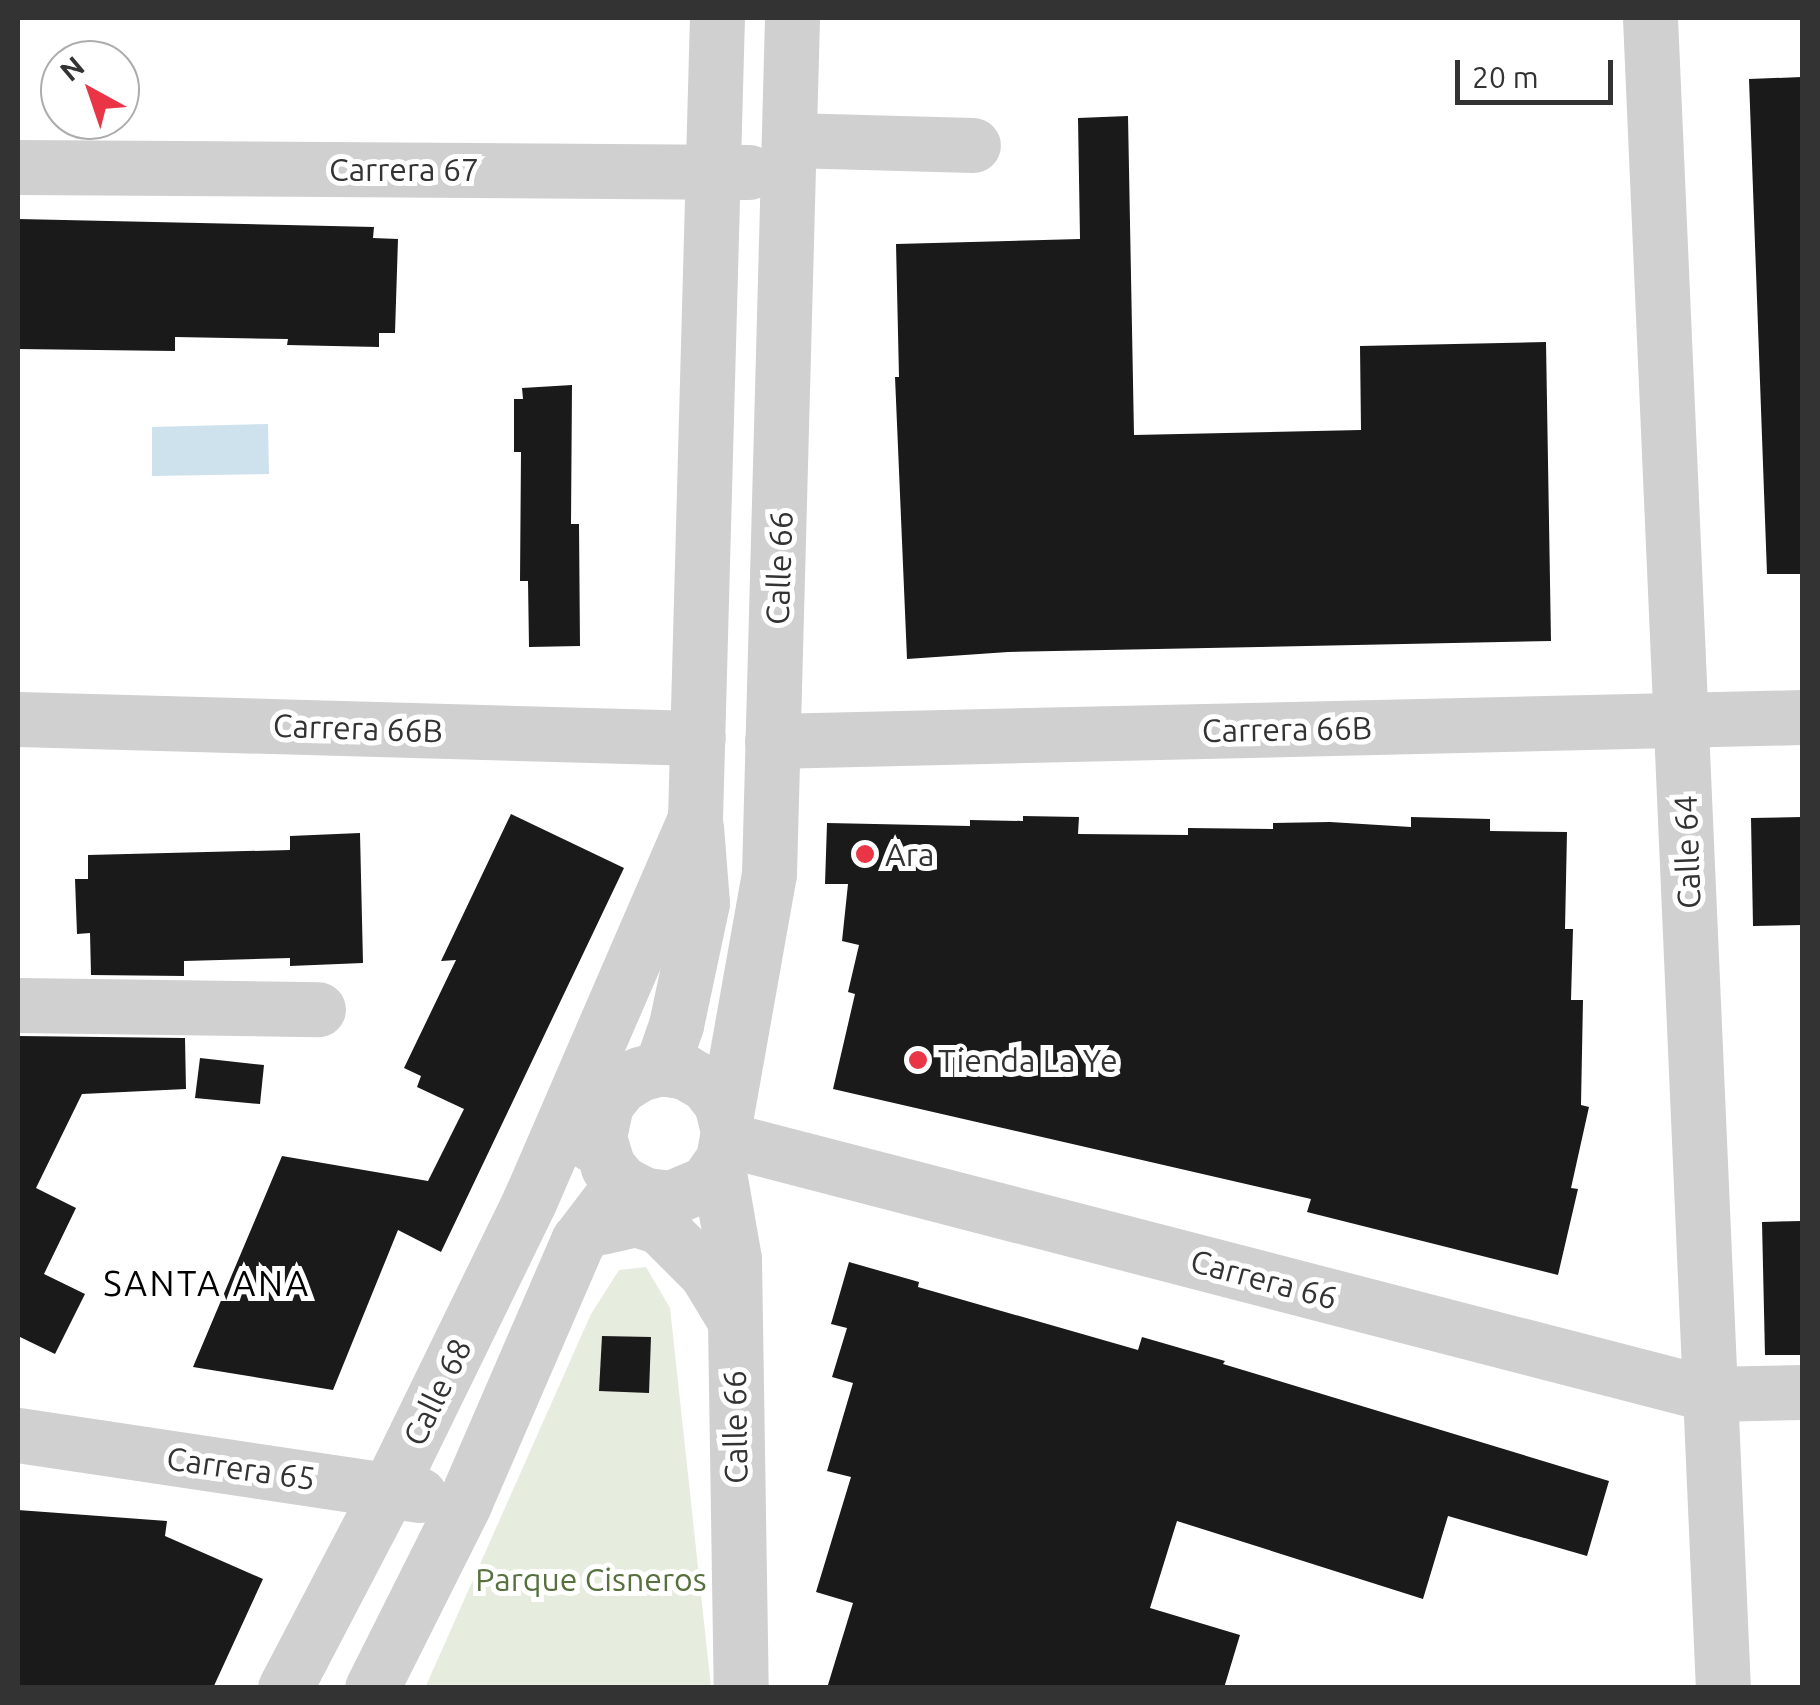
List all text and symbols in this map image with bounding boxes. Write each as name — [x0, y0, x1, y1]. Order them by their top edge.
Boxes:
north arrow — [40, 40, 140, 140]
scale bar — [1460, 40, 1618, 102]
text: N — [54, 50, 90, 87]
text: 20 m — [1472, 60, 1539, 94]
street label: Carrera 67 — [329, 150, 479, 188]
street label: Calle 66 — [758, 510, 800, 626]
street label: Carrera 66B — [272, 706, 444, 750]
street label: Carrera 66B — [1202, 708, 1372, 750]
street label: Calle 64 — [1666, 794, 1708, 910]
place label: Ara — [885, 835, 934, 873]
marker: Ara — [854, 843, 876, 865]
place label: Tienda La Ye — [938, 1041, 1118, 1079]
marker: Tienda La Ye — [907, 1049, 929, 1071]
street label: Carrera 66 — [1187, 1241, 1341, 1317]
district label: SANTA ANA — [103, 1262, 311, 1304]
street label: Calle 68 — [395, 1332, 479, 1452]
street label: Calle 66 — [715, 1370, 755, 1484]
street label: Carrera 65 — [164, 1439, 318, 1497]
park label: Parque Cisneros — [475, 1560, 707, 1598]

